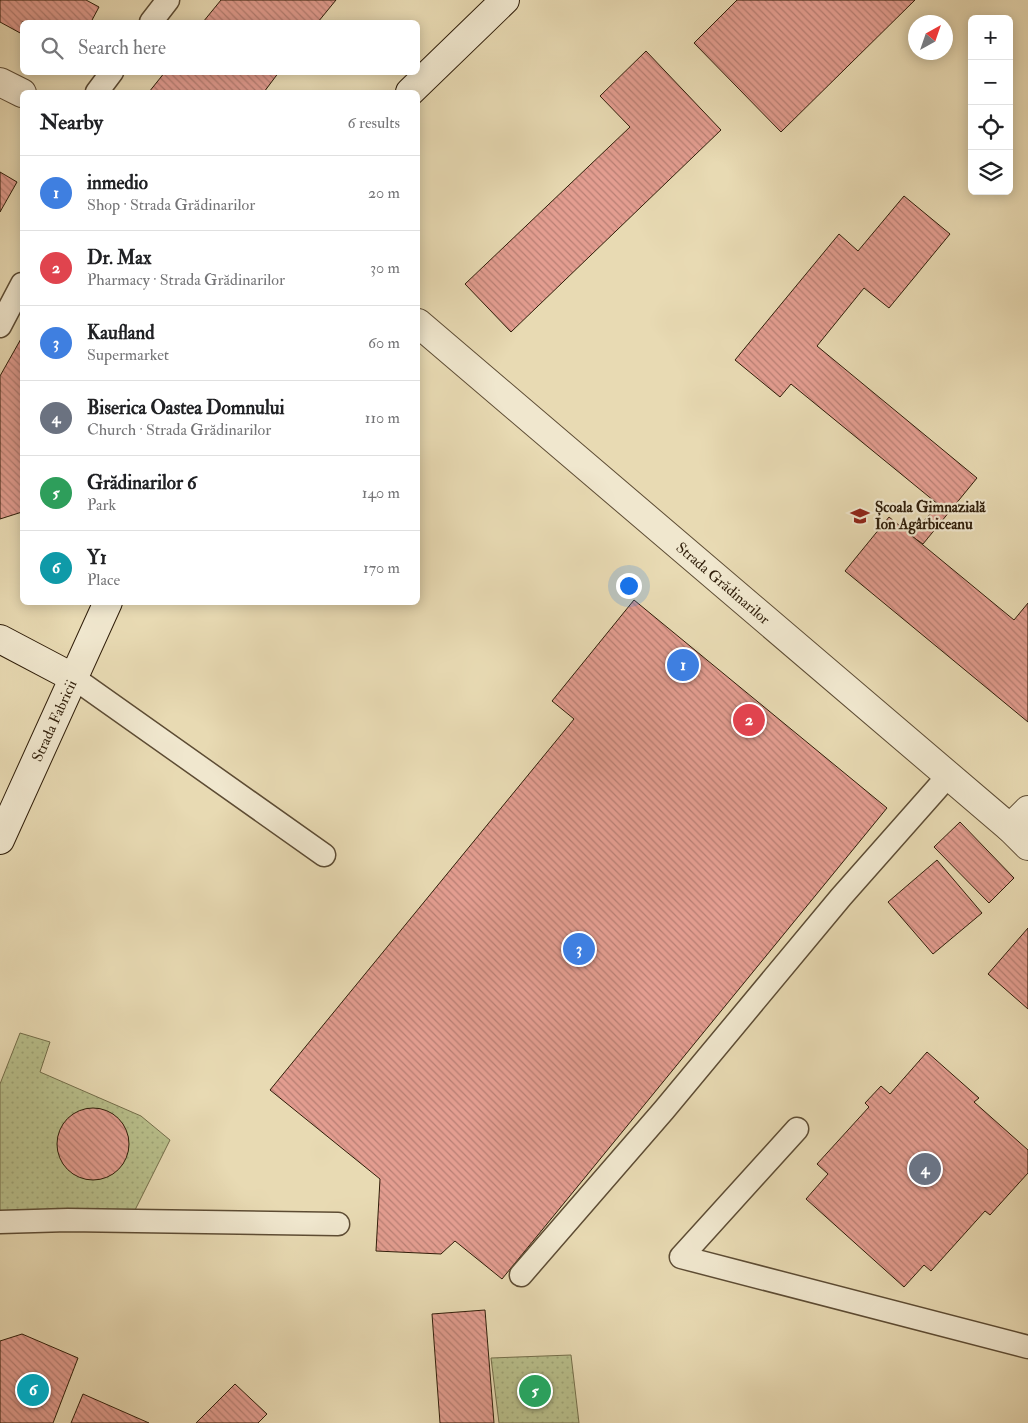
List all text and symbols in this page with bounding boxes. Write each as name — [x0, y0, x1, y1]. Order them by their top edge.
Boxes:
north arrow — [908, 15, 953, 60]
map controls — [968, 15, 1013, 195]
button: + — [968, 15, 1013, 60]
search box — [20, 20, 420, 75]
icon: search — [38, 34, 66, 62]
text: Search here — [78, 36, 166, 60]
button: − — [968, 60, 1013, 105]
button: locate — [968, 105, 1013, 150]
text: Nearby — [40, 109, 103, 136]
text: 6 results — [348, 113, 400, 133]
button: layers — [968, 150, 1013, 195]
text: inmedio — [87, 171, 148, 195]
text: 1 — [53, 183, 59, 203]
text: 20 m — [368, 183, 400, 203]
text: Shop · Strada Grădinarilor — [87, 195, 255, 215]
text: Dr. Max — [87, 246, 151, 270]
text: 2 — [52, 258, 60, 278]
text: 30 m — [370, 258, 400, 278]
text: Pharmacy · Strada Grădinarilor — [87, 270, 285, 290]
text: Kaufland — [87, 321, 155, 345]
text: 3 — [53, 333, 59, 353]
text: 60 m — [368, 333, 400, 353]
text: Supermarket — [87, 345, 169, 365]
text: Biserica Oastea Domnului — [87, 396, 285, 420]
text: 4 — [52, 408, 60, 428]
text: 110 m — [365, 408, 400, 428]
text: Church · Strada Grădinarilor — [87, 420, 271, 440]
text: Grădinarilor 6 — [87, 471, 197, 495]
text: 5 — [52, 483, 60, 503]
text: 140 m — [362, 483, 400, 503]
text: Park — [87, 495, 116, 515]
place label: Școala Gimnazială Ion Agârbiceanu — [875, 498, 986, 535]
school or university icon: Școala Gimnazială Ion Agârbiceanu — [849, 505, 871, 527]
street label: Strada Grădinarilor — [672, 538, 774, 629]
text: Y1 — [87, 546, 107, 570]
text: 6 — [52, 558, 60, 578]
text: 170 m — [363, 558, 400, 578]
text: Place — [87, 570, 120, 590]
your location — [616, 573, 642, 599]
pin: 1 — [667, 646, 699, 684]
street label: Strada Fabricii — [28, 677, 81, 765]
pin: 2 — [733, 701, 765, 739]
pin: 3 — [563, 930, 595, 968]
pin: 4 — [909, 1150, 941, 1188]
pin: 6 — [17, 1371, 49, 1409]
pin: 5 — [519, 1372, 551, 1410]

